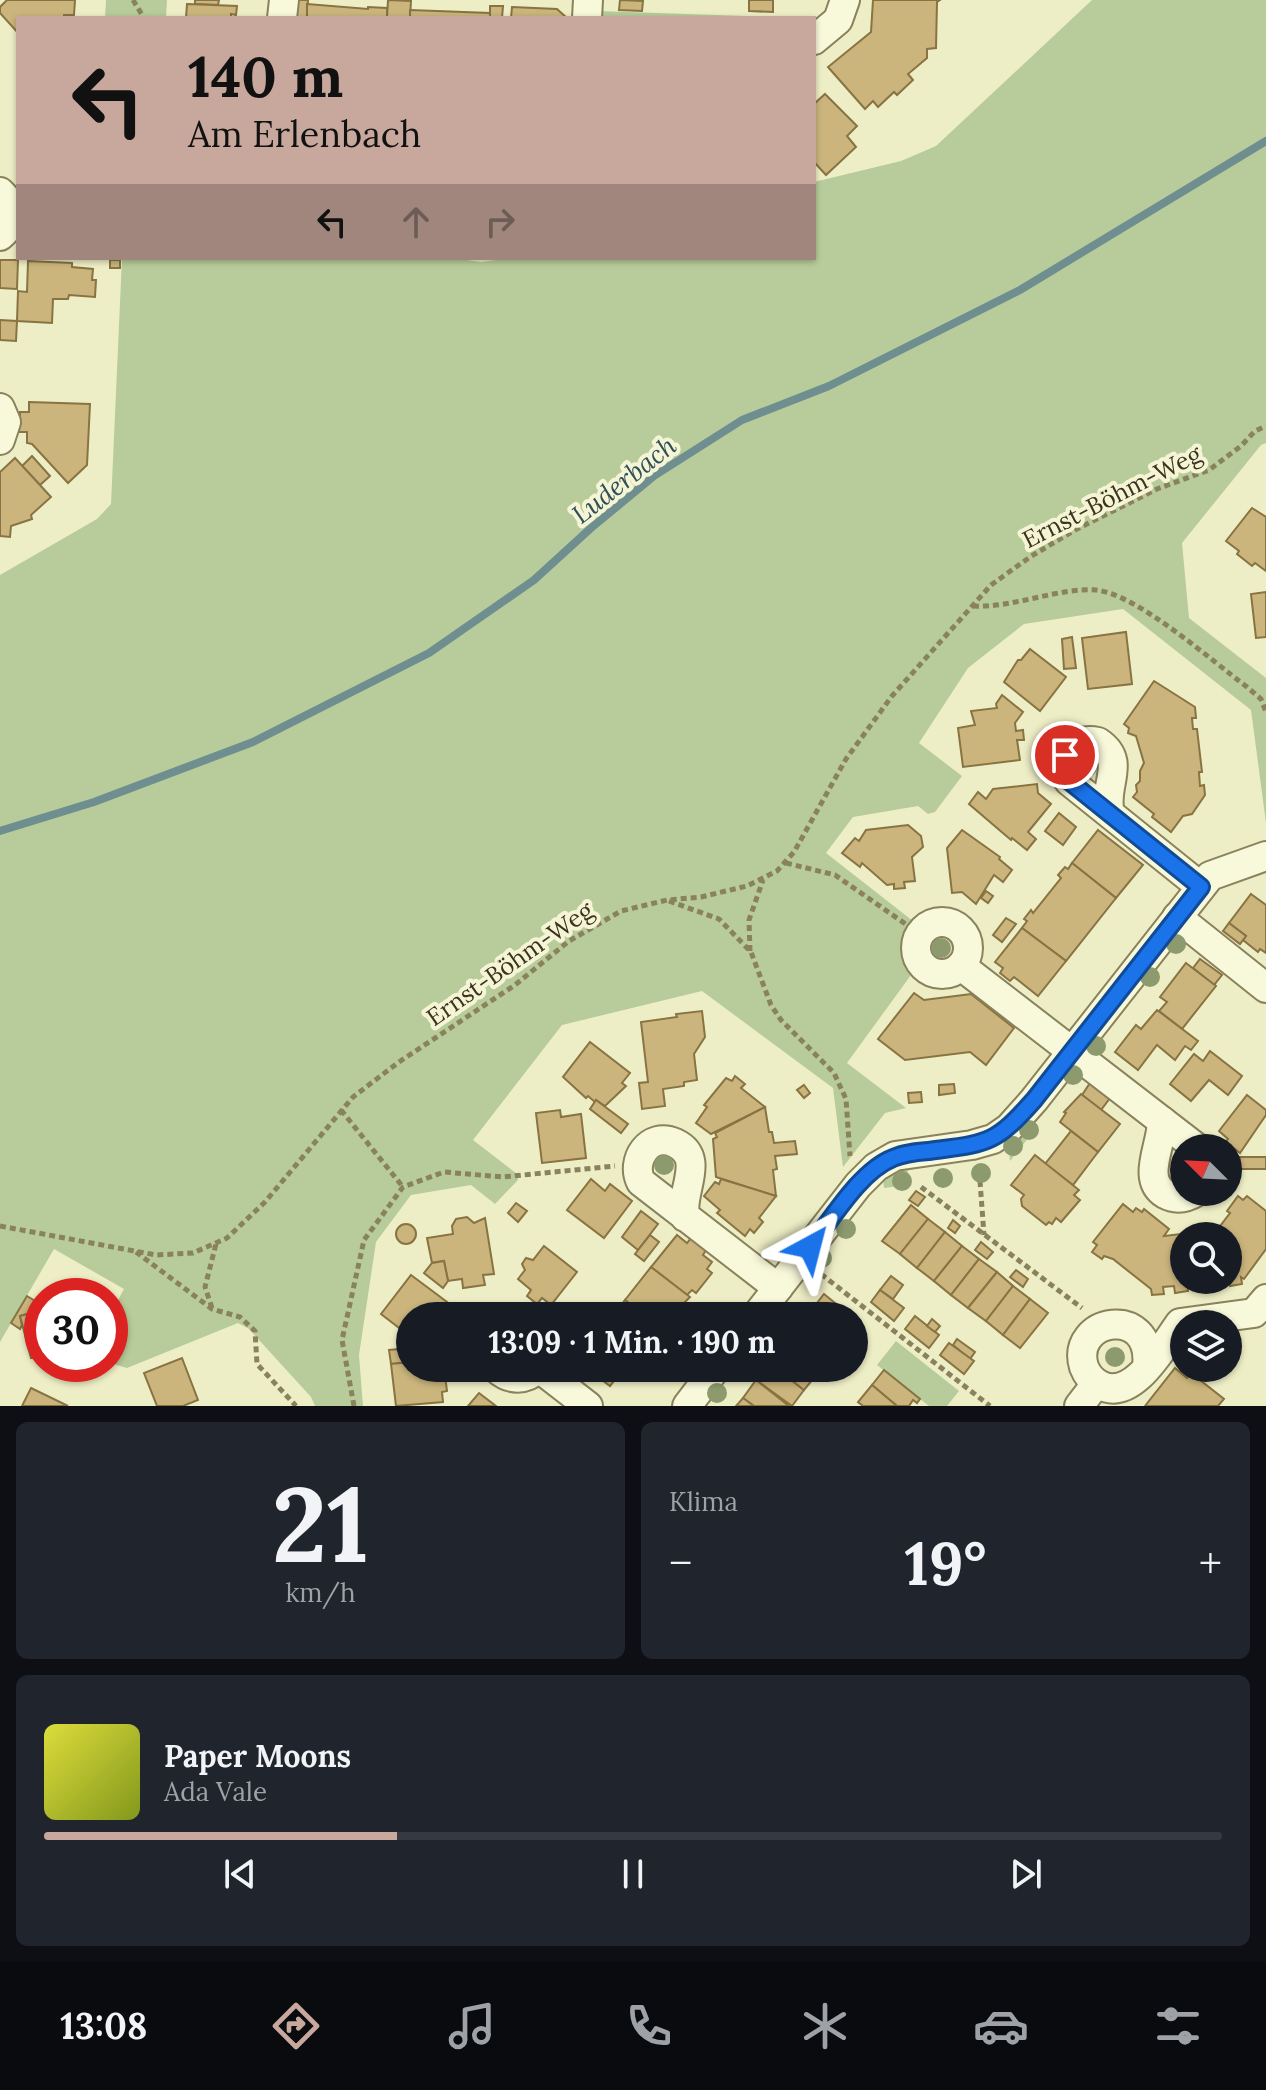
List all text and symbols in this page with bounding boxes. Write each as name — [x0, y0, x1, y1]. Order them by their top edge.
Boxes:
text: 140 m — [188, 41, 343, 112]
icon: left — [56, 48, 160, 152]
text: Am Erlenbach — [188, 111, 421, 157]
icon: left — [310, 200, 354, 244]
icon: ahead — [394, 200, 438, 244]
icon: right — [478, 200, 522, 244]
water label: Luderbach — [565, 429, 683, 531]
street label: Ernst-Böhm-Weg — [1017, 438, 1207, 555]
pin — [1031, 721, 1099, 789]
icon: arrive — [1043, 733, 1087, 777]
street label: Ernst-Böhm-Weg — [420, 894, 600, 1033]
north arrow — [1170, 1134, 1242, 1206]
map controls — [1170, 1134, 1242, 1382]
position arrow — [768, 1205, 852, 1289]
button: search — [1170, 1222, 1242, 1294]
speed limit sign: 30 — [24, 1278, 128, 1382]
button: layers — [1170, 1310, 1242, 1382]
text: 13:09 · 1 Min. · 190 m — [489, 1323, 775, 1361]
text: 21 — [272, 1457, 369, 1590]
text: Klima — [669, 1485, 738, 1518]
text: 19° — [905, 1525, 986, 1601]
text: − — [669, 1535, 692, 1591]
text: + — [1199, 1535, 1222, 1591]
text: km/h — [285, 1576, 356, 1609]
text: Paper Moons — [164, 1737, 351, 1775]
text: Ada Vale — [164, 1775, 267, 1808]
icon: previous — [218, 1852, 262, 1896]
icon: pause — [611, 1852, 655, 1896]
icon: next — [1004, 1852, 1048, 1896]
icon: directions — [268, 1998, 324, 2054]
icon: music — [444, 1998, 500, 2054]
icon: phone — [621, 1998, 677, 2054]
icon: climate — [797, 1998, 853, 2054]
icon: car — [973, 1998, 1029, 2054]
icon: filters — [1150, 1998, 1206, 2054]
text: 13:08 — [60, 2003, 147, 2049]

